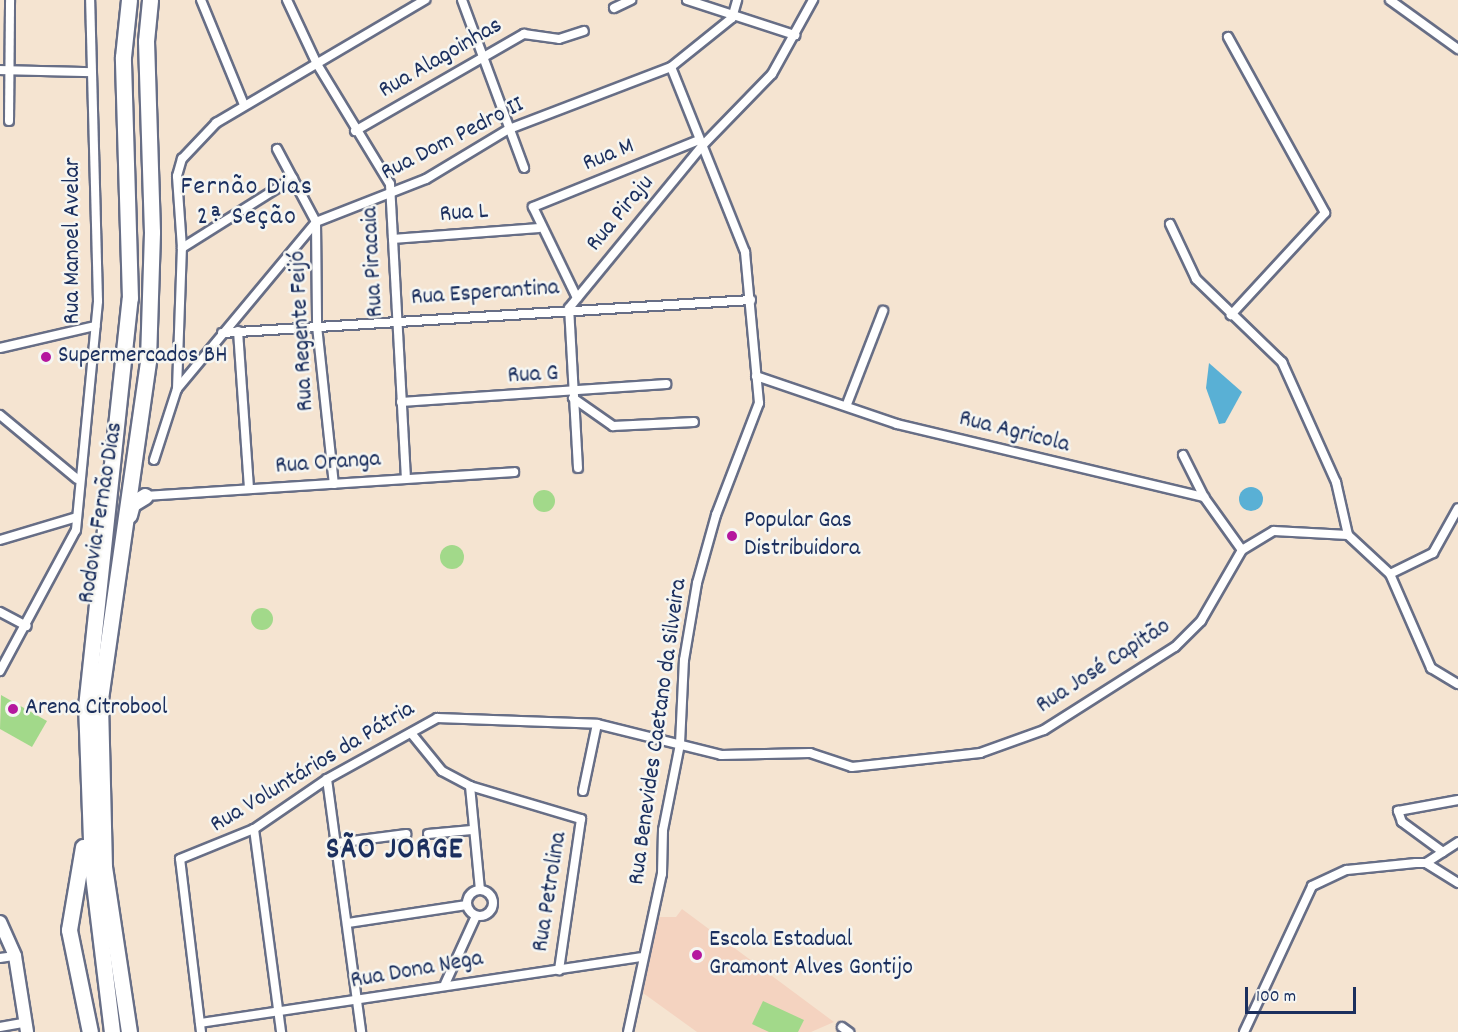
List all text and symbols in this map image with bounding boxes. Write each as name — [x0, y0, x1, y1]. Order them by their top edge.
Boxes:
street label: Rua Alagoinhas — [374, 12, 508, 106]
street label: Rua Dom Pedro II — [377, 92, 529, 188]
street label: Rua M — [579, 133, 639, 179]
street label: Rua Manoel Avelar — [60, 157, 88, 325]
street label: Rua Piraju — [581, 170, 661, 258]
district label: Fernão Dias 2ª Seção — [180, 172, 314, 234]
street label: Rua L — [439, 198, 489, 230]
street label: Rua Piracaia — [357, 206, 391, 318]
street label: Rua Regente Feijó — [284, 250, 322, 412]
street label: Rua Esperantina — [410, 274, 560, 314]
place label: Supermercados BH — [58, 343, 228, 371]
marker: Supermercados BH — [39, 350, 53, 364]
street label: Rua G — [507, 360, 559, 392]
street label: Rua Agricola — [956, 405, 1072, 461]
street label: Rodovia Fernão Dias — [73, 420, 131, 606]
street label: Rua Oranga — [274, 446, 382, 482]
place label: Popular Gas Distribuidora — [744, 508, 860, 564]
marker: Popular Gas Distribuidora — [725, 529, 739, 543]
street label: Rua Benevides Caetano da Silveira — [623, 577, 695, 887]
street label: Rua José Capitão — [1031, 613, 1177, 721]
place label: Arena Citrobool — [25, 695, 168, 723]
street label: Rua Voluntários da Pátria — [206, 696, 420, 840]
marker: Arena Citrobool — [6, 702, 20, 716]
street label: Rua Petrolina — [527, 830, 575, 954]
district label: SÃO JORGE — [326, 834, 464, 870]
place label: Escola Estadual Gramont Alves Gontijo — [709, 927, 913, 983]
street label: Rua Dona Nega — [349, 945, 485, 997]
marker: Escola Estadual Gramont Alves Gontijo — [690, 948, 704, 962]
scale bar — [1248, 975, 1359, 1013]
text: 100 m — [1256, 985, 1296, 1010]

